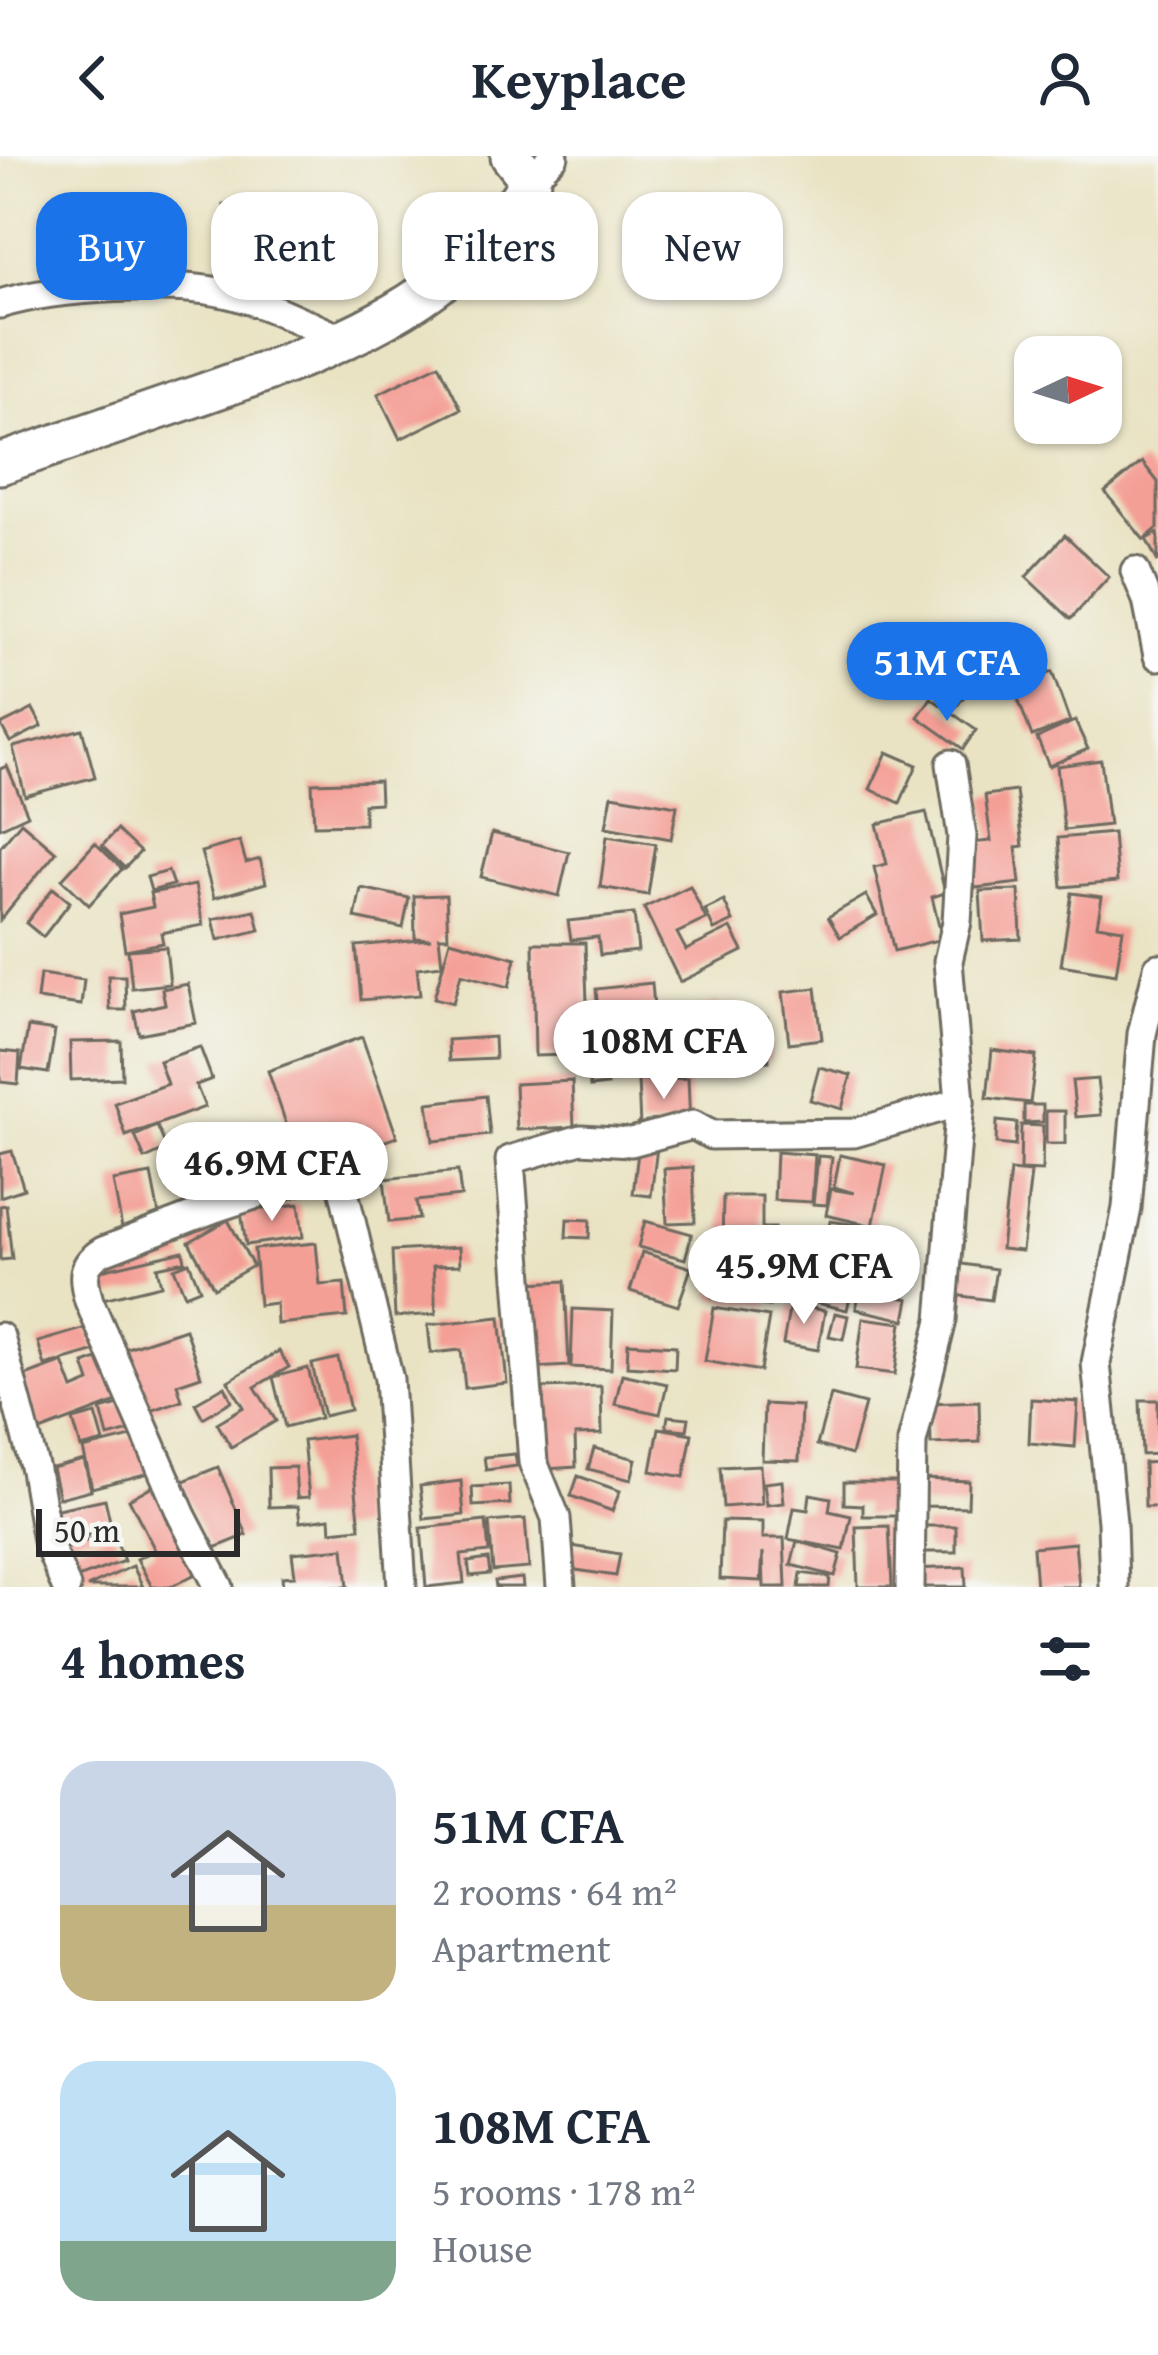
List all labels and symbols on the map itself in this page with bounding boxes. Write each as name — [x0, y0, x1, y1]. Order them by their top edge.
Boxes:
north arrow — [1014, 336, 1122, 444]
pin: 51M CFA — [836, 622, 1058, 724]
pin: 108M CFA — [540, 1000, 788, 1102]
pin: 46.9M CFA — [135, 1122, 409, 1224]
pin: 45.9M CFA — [667, 1225, 941, 1327]
scale bar — [36, 1503, 240, 1556]

